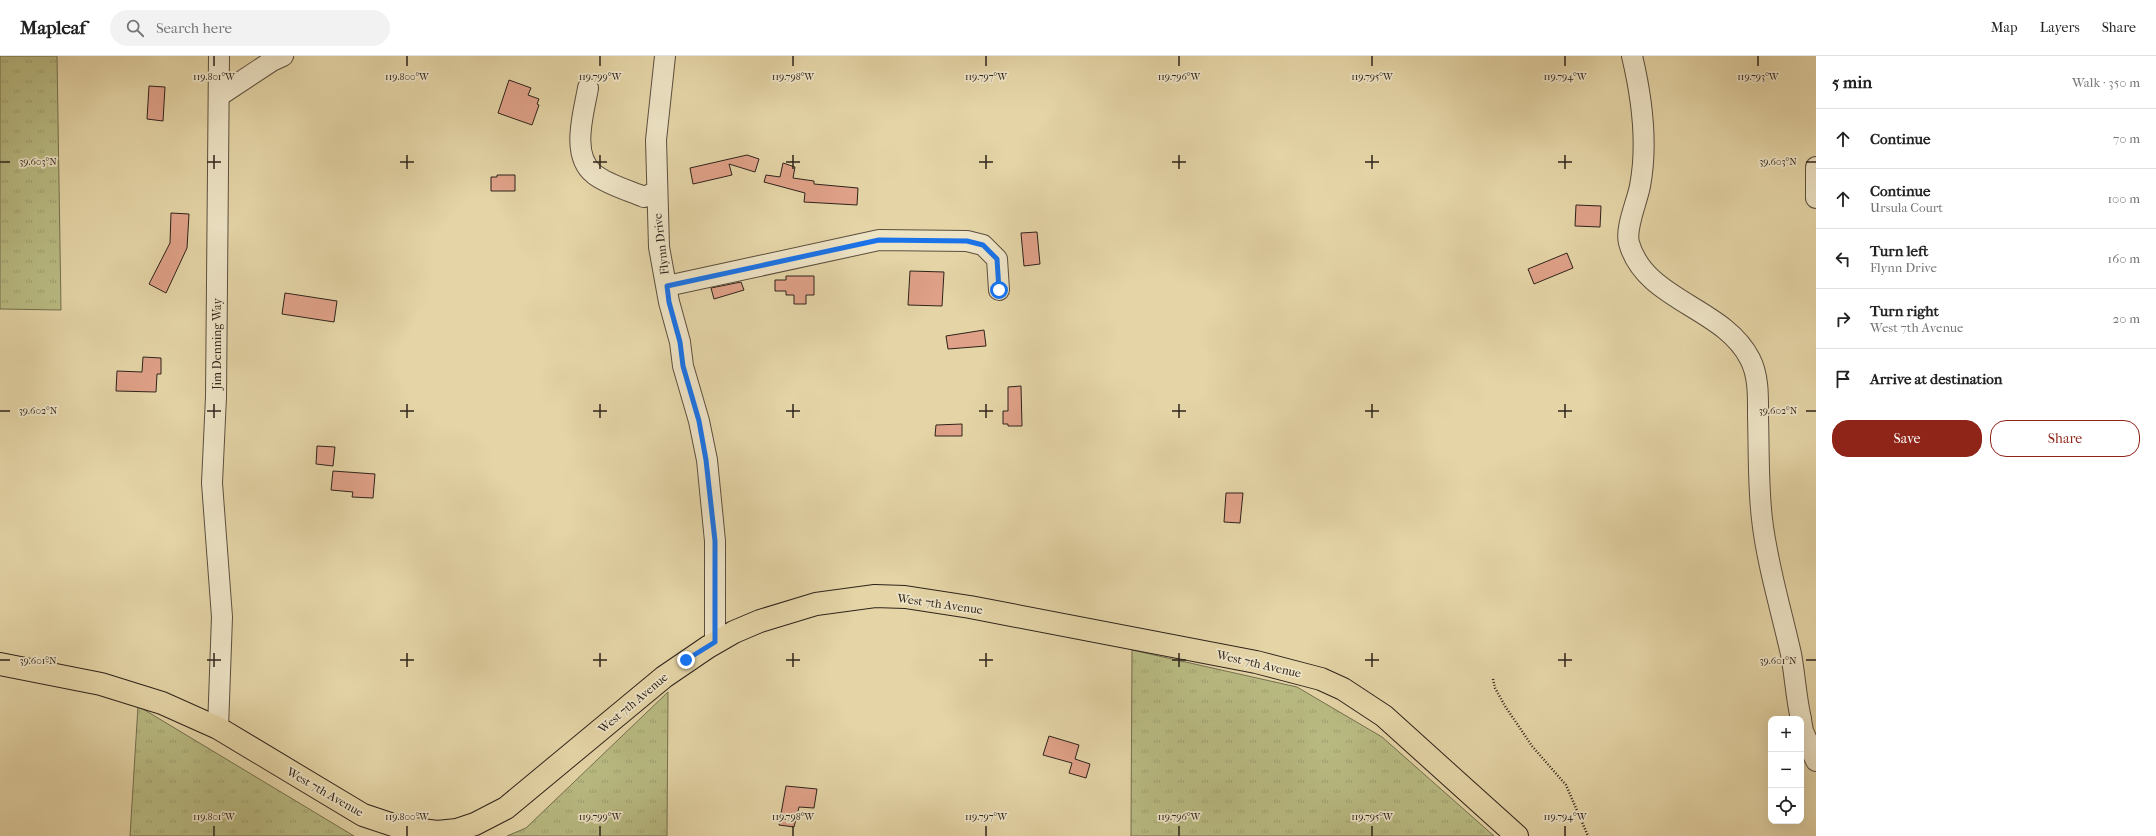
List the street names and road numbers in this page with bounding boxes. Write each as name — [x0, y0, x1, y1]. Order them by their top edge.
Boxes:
street label: Flynn Drive — [650, 212, 672, 276]
street label: Jim Denning Way — [210, 298, 224, 391]
street label: West 7th Avenue — [895, 591, 984, 617]
street label: West 7th Avenue — [1214, 647, 1303, 681]
street label: West 7th Avenue — [595, 670, 671, 737]
street label: West 7th Avenue — [283, 764, 366, 820]

